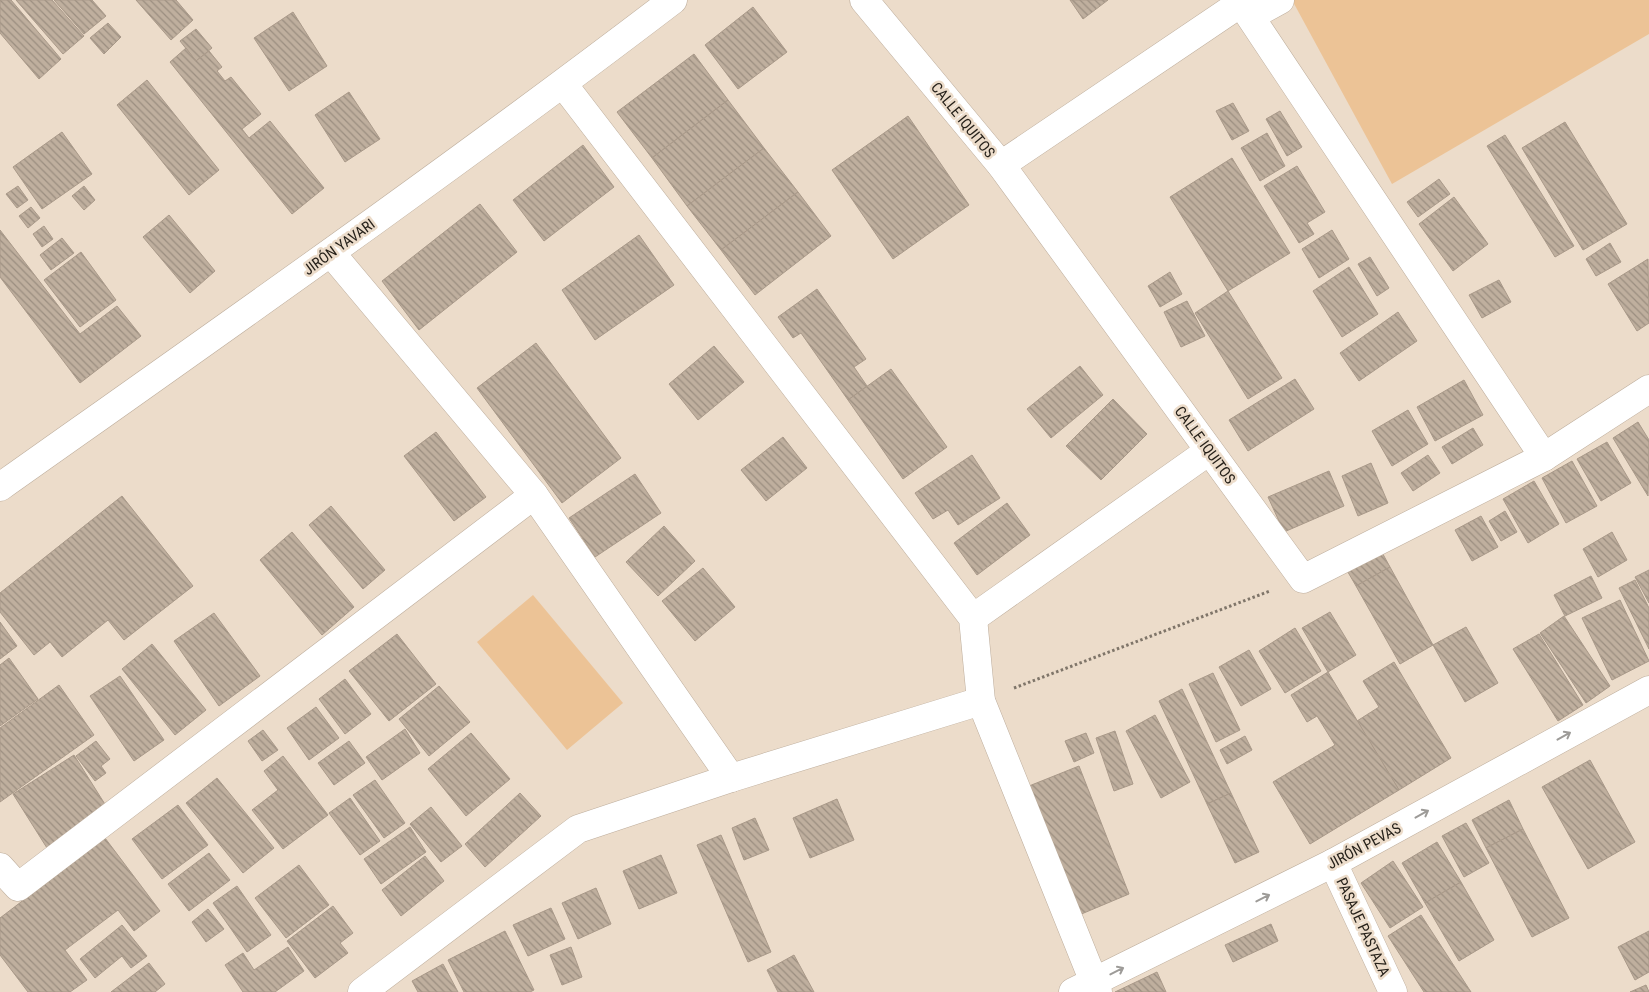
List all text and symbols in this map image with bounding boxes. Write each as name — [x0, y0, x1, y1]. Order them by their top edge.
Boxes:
street label: CALLE IQUITOS — [927, 79, 999, 161]
street label: JIRÓN YAVARI — [300, 215, 378, 279]
street label: CALLE IQUITOS — [1171, 403, 1239, 487]
one-way arrow — [1557, 731, 1572, 741]
one-way arrow — [1414, 809, 1429, 818]
street label: JIRÓN PEVAS — [1324, 819, 1404, 873]
street label: PASAJE PASTAZA — [1332, 875, 1394, 979]
one-way arrow — [1255, 893, 1270, 903]
one-way arrow — [1110, 966, 1125, 976]

